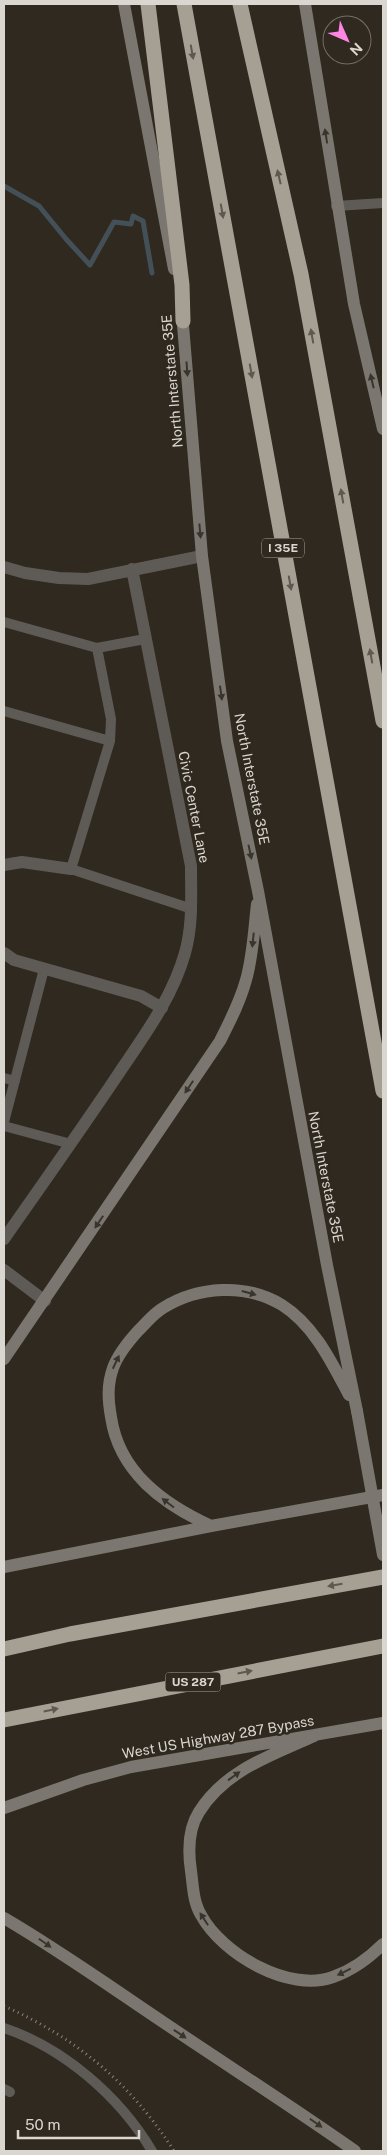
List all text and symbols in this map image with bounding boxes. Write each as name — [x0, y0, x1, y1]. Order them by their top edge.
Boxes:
north arrow — [322, 15, 372, 65]
text: N — [347, 40, 366, 59]
one-way arrow — [189, 44, 197, 60]
one-way arrow — [321, 127, 329, 143]
one-way arrow — [275, 170, 283, 185]
one-way arrow — [218, 204, 226, 220]
street label: North Interstate 35E — [158, 314, 186, 448]
one-way arrow — [308, 328, 316, 344]
one-way arrow — [183, 362, 191, 378]
one-way arrow — [248, 364, 256, 380]
one-way arrow — [368, 374, 376, 389]
one-way arrow — [337, 488, 345, 504]
one-way arrow — [196, 524, 204, 540]
road number: I 35E — [262, 538, 304, 558]
one-way arrow — [286, 575, 294, 591]
one-way arrow — [367, 648, 375, 664]
one-way arrow — [217, 685, 225, 701]
street label: North Interstate 35E — [231, 712, 273, 846]
street label: Civic Center Lane — [175, 750, 213, 864]
one-way arrow — [246, 845, 254, 860]
one-way arrow — [249, 932, 257, 948]
one-way arrow — [185, 1080, 194, 1094]
street label: North Interstate 35E — [305, 1110, 347, 1244]
one-way arrow — [94, 1215, 104, 1229]
one-way arrow — [242, 1289, 257, 1297]
one-way arrow — [112, 1355, 120, 1369]
one-way arrow — [162, 1497, 175, 1508]
one-way arrow — [327, 1582, 343, 1590]
one-way arrow — [238, 1668, 254, 1676]
road number: US 287 — [166, 1672, 220, 1691]
one-way arrow — [44, 1706, 59, 1714]
street label: West US Highway 287 Bypass — [121, 1712, 315, 1762]
one-way arrow — [227, 1770, 240, 1781]
one-way arrow — [199, 1912, 209, 1926]
one-way arrow — [39, 1938, 52, 1948]
one-way arrow — [337, 1968, 351, 1976]
one-way arrow — [174, 2029, 187, 2039]
scale bar — [18, 2108, 139, 2140]
text: 50 m — [25, 2116, 60, 2133]
one-way arrow — [309, 2118, 323, 2128]

